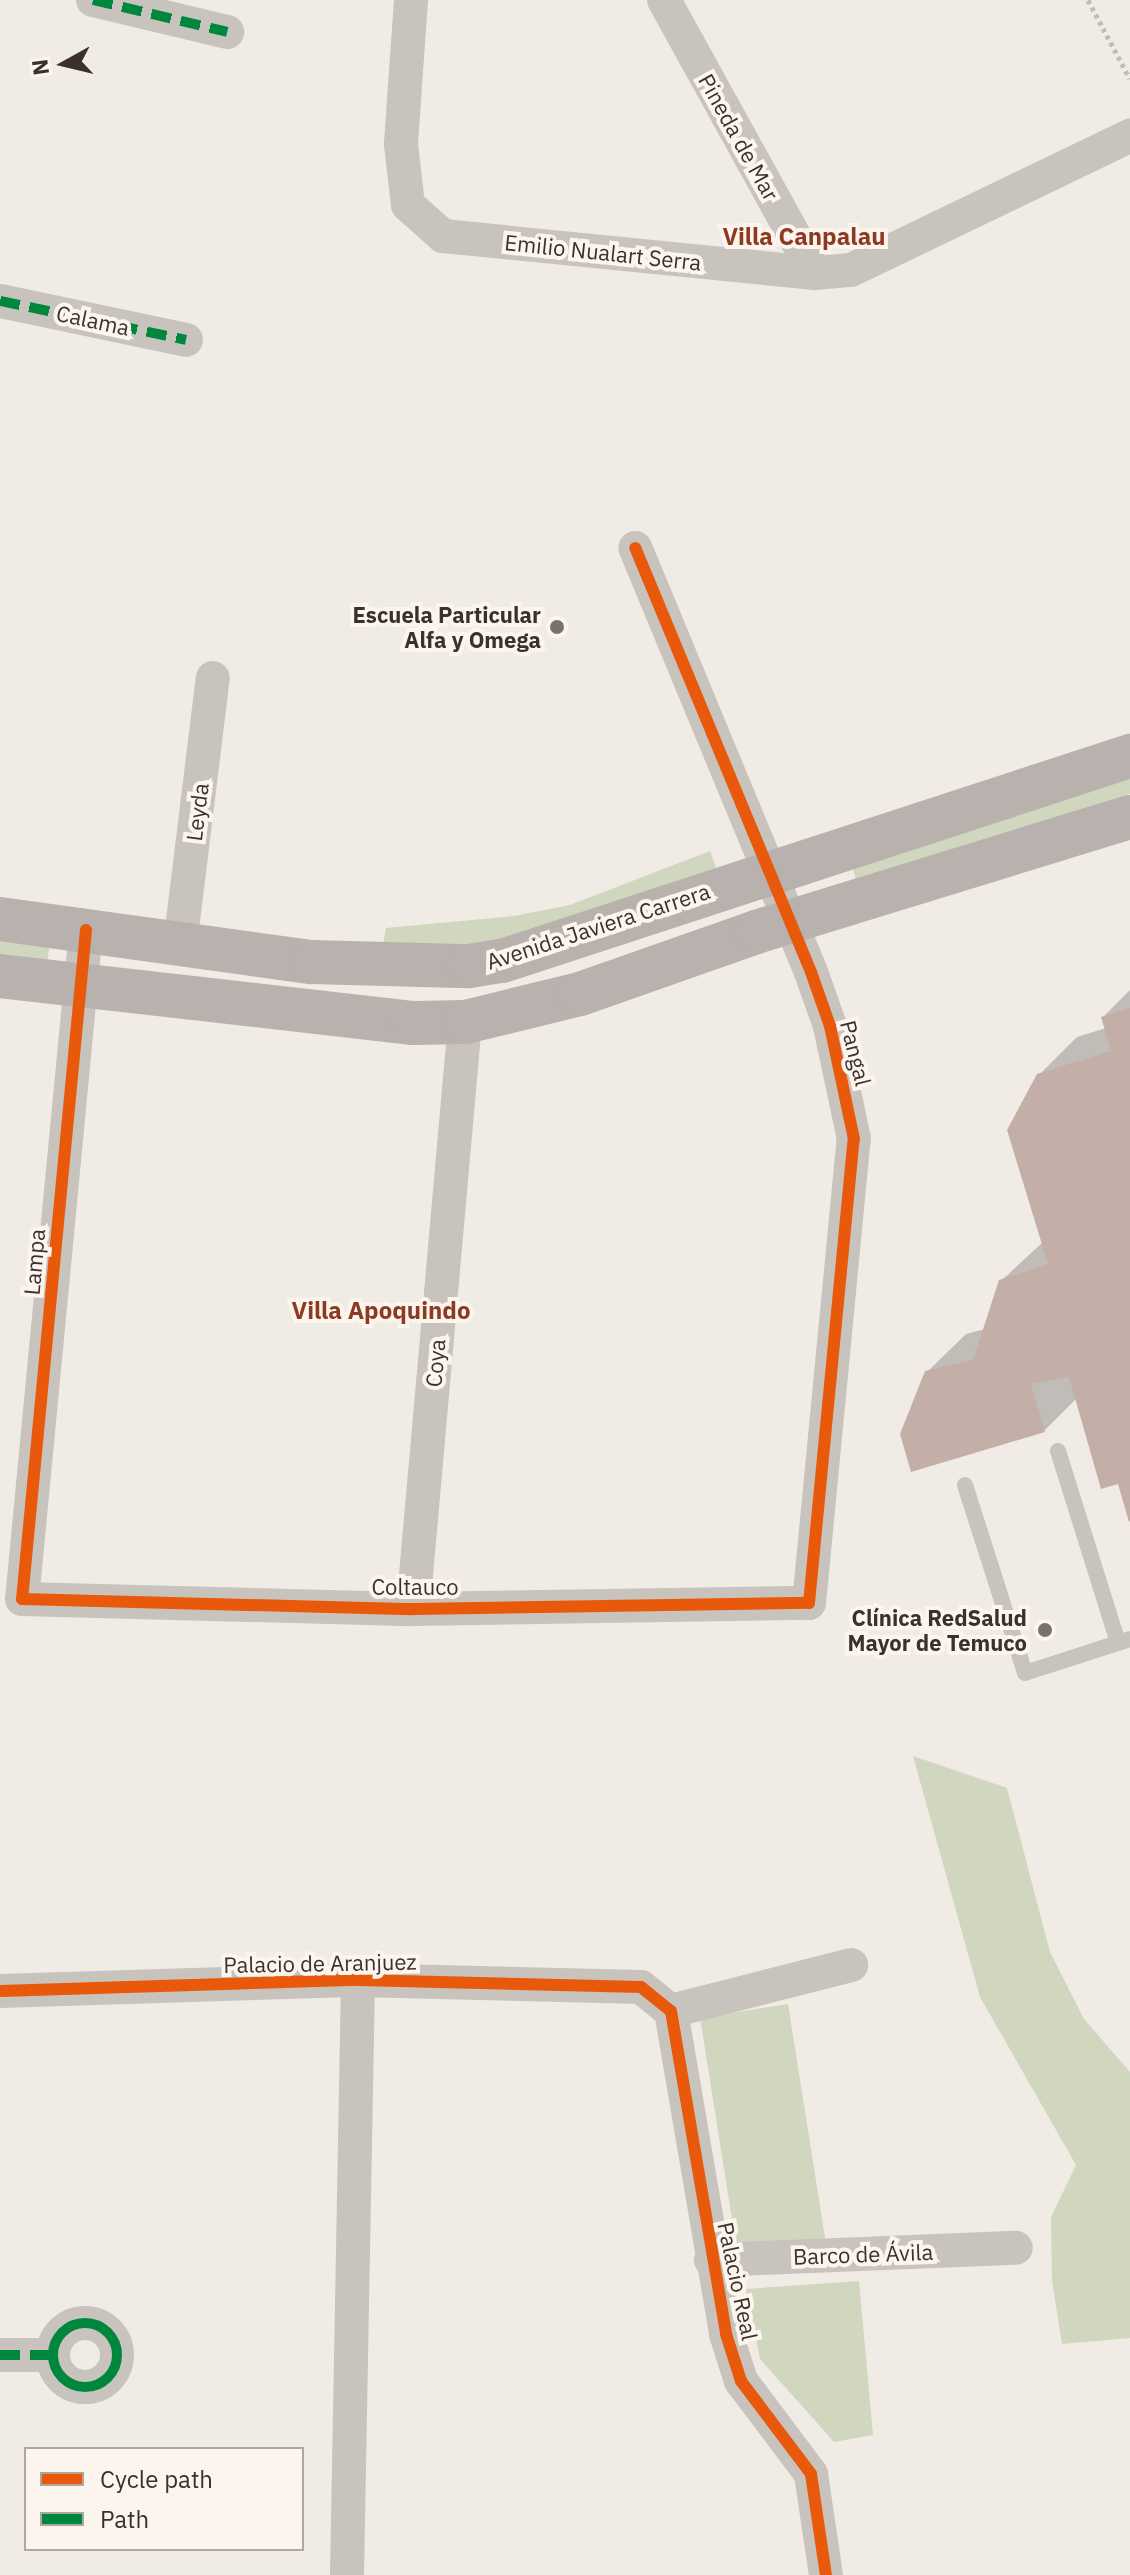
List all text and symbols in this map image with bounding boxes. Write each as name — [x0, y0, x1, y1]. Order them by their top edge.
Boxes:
north arrow — [24, 24, 104, 104]
text: N — [24, 58, 55, 77]
street label: Pineda de Mar — [693, 69, 785, 205]
district label: Villa Canpalau — [722, 223, 886, 251]
street label: Emilio Nualart Serra — [503, 229, 703, 275]
street label: Calama — [54, 299, 132, 341]
place label: Escuela Particular Alfa y Omega — [352, 601, 541, 652]
marker: Escuela Particular Alfa y Omega — [548, 618, 566, 636]
street label: Leyda — [180, 782, 214, 842]
street label: Avenida Javiera Carrera — [483, 877, 713, 975]
street label: Pangal — [835, 1017, 877, 1089]
street label: Lampa — [18, 1228, 50, 1296]
district label: Villa Apoquindo — [292, 1297, 470, 1325]
street label: Coya — [420, 1338, 450, 1388]
street label: Coltauco — [371, 1574, 459, 1600]
place label: Clínica RedSalud Mayor de Temuco — [847, 1604, 1027, 1656]
marker: Clínica RedSalud Mayor de Temuco — [1034, 1619, 1056, 1641]
street label: Palacio de Aranjuez — [223, 1948, 417, 1978]
street label: Palacio Real — [713, 2219, 763, 2343]
street label: Barco de Ávila — [792, 2238, 934, 2270]
legend — [24, 2447, 304, 2551]
text: Cycle path — [100, 2463, 213, 2495]
text: Path — [100, 2503, 149, 2535]

